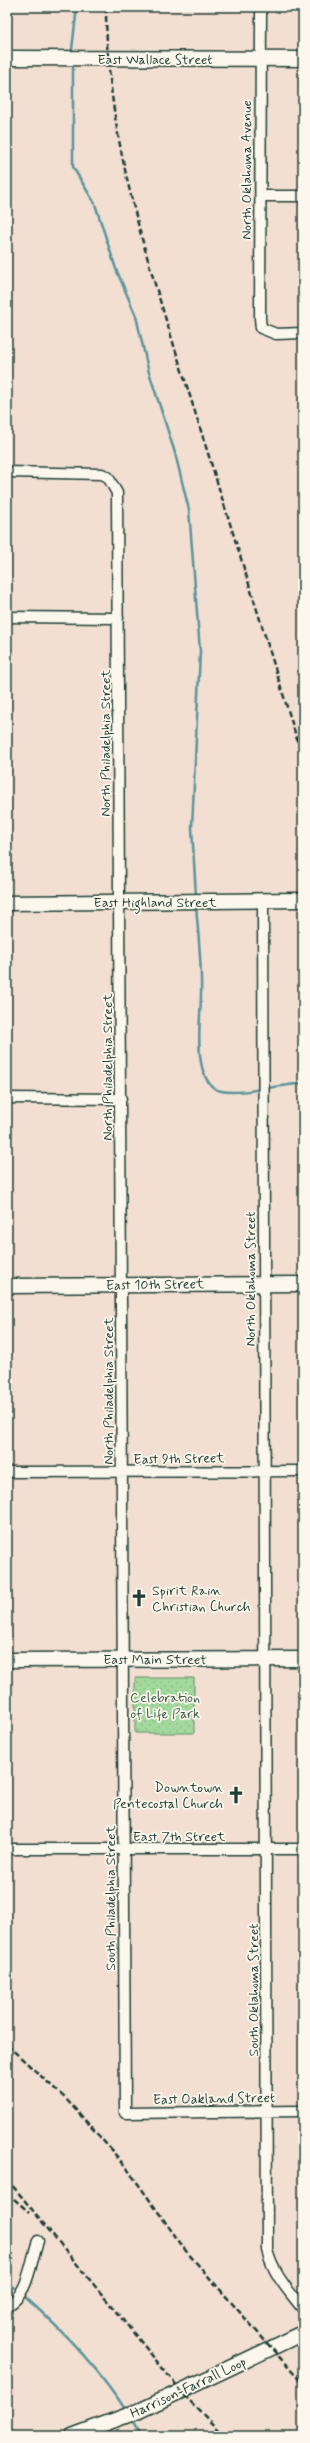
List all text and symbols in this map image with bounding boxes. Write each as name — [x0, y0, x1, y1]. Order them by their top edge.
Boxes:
street label: East Wallace Street — [97, 51, 213, 69]
street label: North Oklahoma Avenue — [238, 100, 256, 240]
street label: North Philadelphia Street — [97, 668, 115, 817]
street label: East Highland Street — [94, 894, 217, 914]
street label: North Philadelphia Street — [99, 992, 117, 1141]
street label: North Oklahoma Street — [242, 1211, 260, 1347]
street label: East 10th Street — [106, 1275, 205, 1295]
street label: North Philadelphia Street — [100, 1316, 118, 1465]
street label: East 9th Street — [133, 1449, 225, 1469]
place label: Spirit Rain Christian Church — [152, 1582, 251, 1616]
church icon: Spirit Rain Christian Church — [129, 1588, 149, 1608]
street label: East Main Street — [103, 1651, 207, 1669]
park label: Celebration of Life Park — [130, 1689, 200, 1723]
place label: Downtown Pentecostal Church — [113, 1779, 223, 1813]
church icon: Downtown Pentecostal Church — [226, 1785, 246, 1805]
street label: South Philadelphia Street — [102, 1825, 120, 1971]
street label: East 7th Street — [133, 1828, 226, 1846]
street label: South Oklahoma Street — [245, 1923, 263, 2057]
street label: East Oakland Street — [153, 2089, 275, 2109]
street label: Harrison-Farrall Loop — [127, 2353, 250, 2423]

